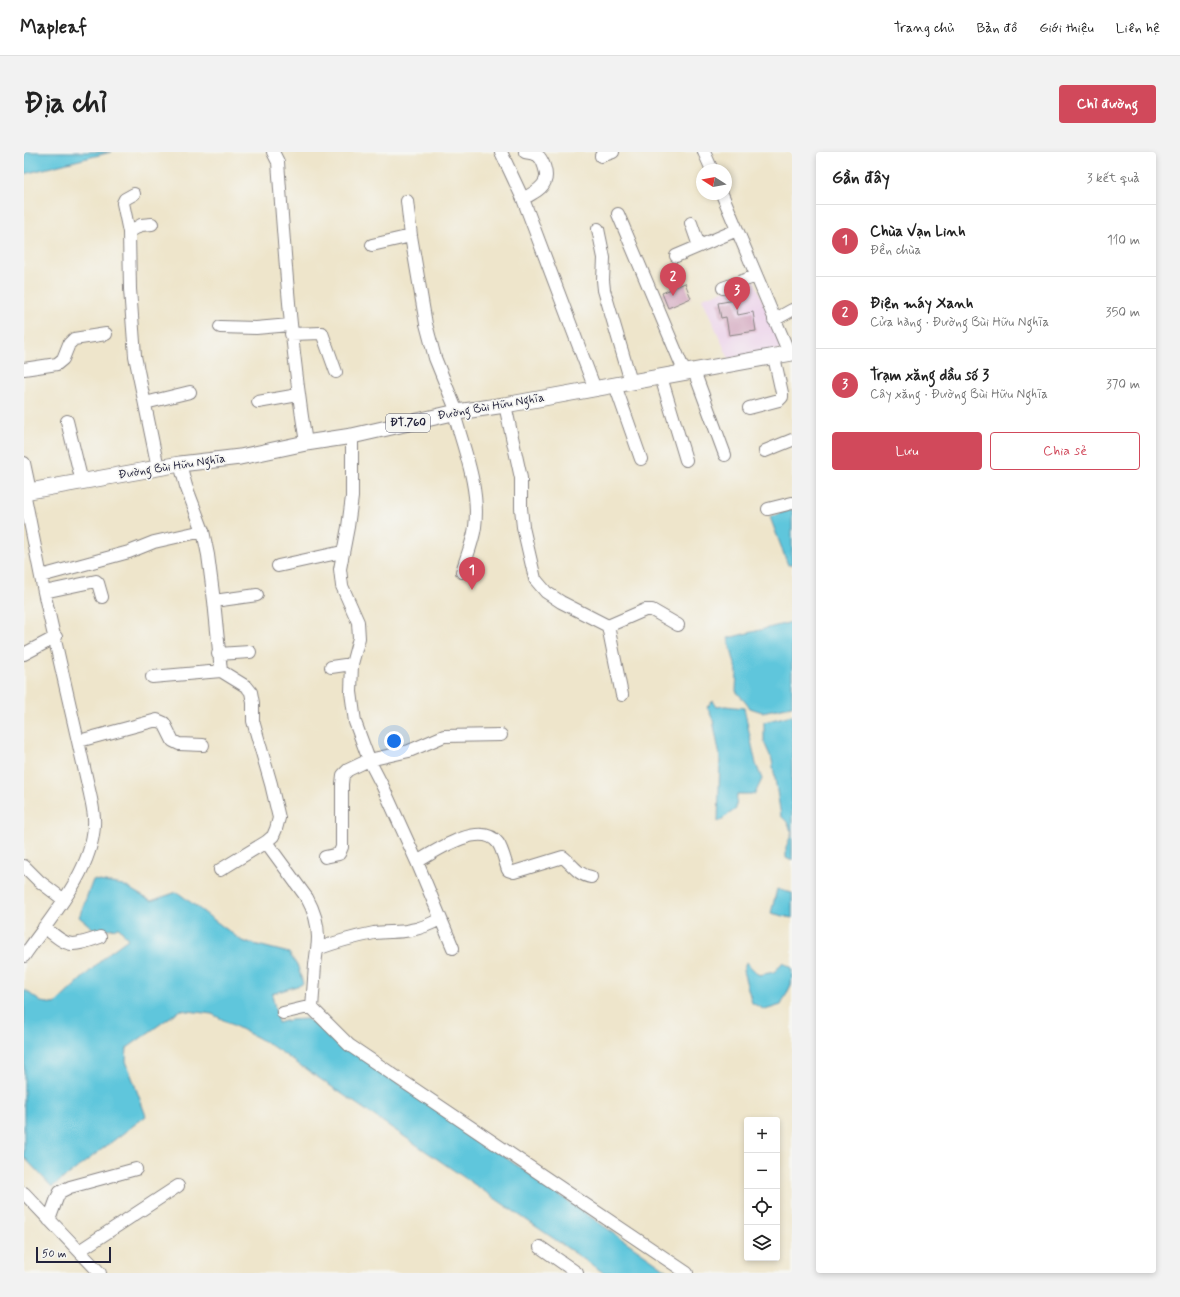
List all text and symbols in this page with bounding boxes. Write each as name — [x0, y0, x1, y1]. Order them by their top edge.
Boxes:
text: Mapleaf — [20, 15, 87, 40]
text: Trang chủ — [894, 19, 954, 37]
text: Bản đồ — [976, 19, 1017, 37]
text: Giới thiệu — [1039, 19, 1094, 37]
text: Liên hệ — [1116, 19, 1160, 37]
button: Chỉ đường — [1059, 85, 1156, 123]
text: Địa chỉ — [24, 86, 107, 123]
north arrow — [696, 164, 732, 200]
text: Gần đây — [832, 167, 890, 189]
text: 3 kết quả — [1087, 170, 1140, 187]
text: Chùa Vạn Linh — [870, 222, 966, 242]
text: 1 — [842, 232, 848, 249]
text: 110 m — [1107, 232, 1140, 249]
text: Đền chùa — [870, 242, 921, 259]
pin: 2 — [660, 263, 686, 296]
pin: 3 — [724, 277, 750, 310]
text: Điện máy Xanh — [870, 294, 974, 314]
text: 2 — [842, 304, 848, 321]
text: 350 m — [1106, 304, 1140, 321]
text: Cửa hàng · Đường Bùi Hữu Nghĩa — [870, 314, 1049, 331]
text: Trạm xăng dầu số 3 — [870, 366, 989, 386]
text: 3 — [842, 376, 848, 393]
text: 370 m — [1106, 376, 1140, 393]
text: Cây xăng · Đường Bùi Hữu Nghĩa — [870, 386, 1048, 403]
street label: Đường Bùi Hữu Nghĩa — [436, 390, 546, 425]
road number: ĐT.760 — [386, 414, 430, 432]
button: Lưu — [832, 432, 982, 470]
button: Chia sẻ — [990, 432, 1140, 470]
street label: Đường Bùi Hữu Nghĩa — [117, 451, 227, 484]
pin: 1 — [459, 557, 485, 590]
your location — [384, 731, 404, 751]
map controls — [744, 1117, 780, 1261]
button: + — [744, 1117, 780, 1153]
button: − — [744, 1153, 780, 1189]
button: locate — [744, 1189, 780, 1225]
button: layers — [744, 1225, 780, 1261]
scale bar — [36, 1245, 111, 1264]
text: 50 m — [42, 1247, 67, 1261]

